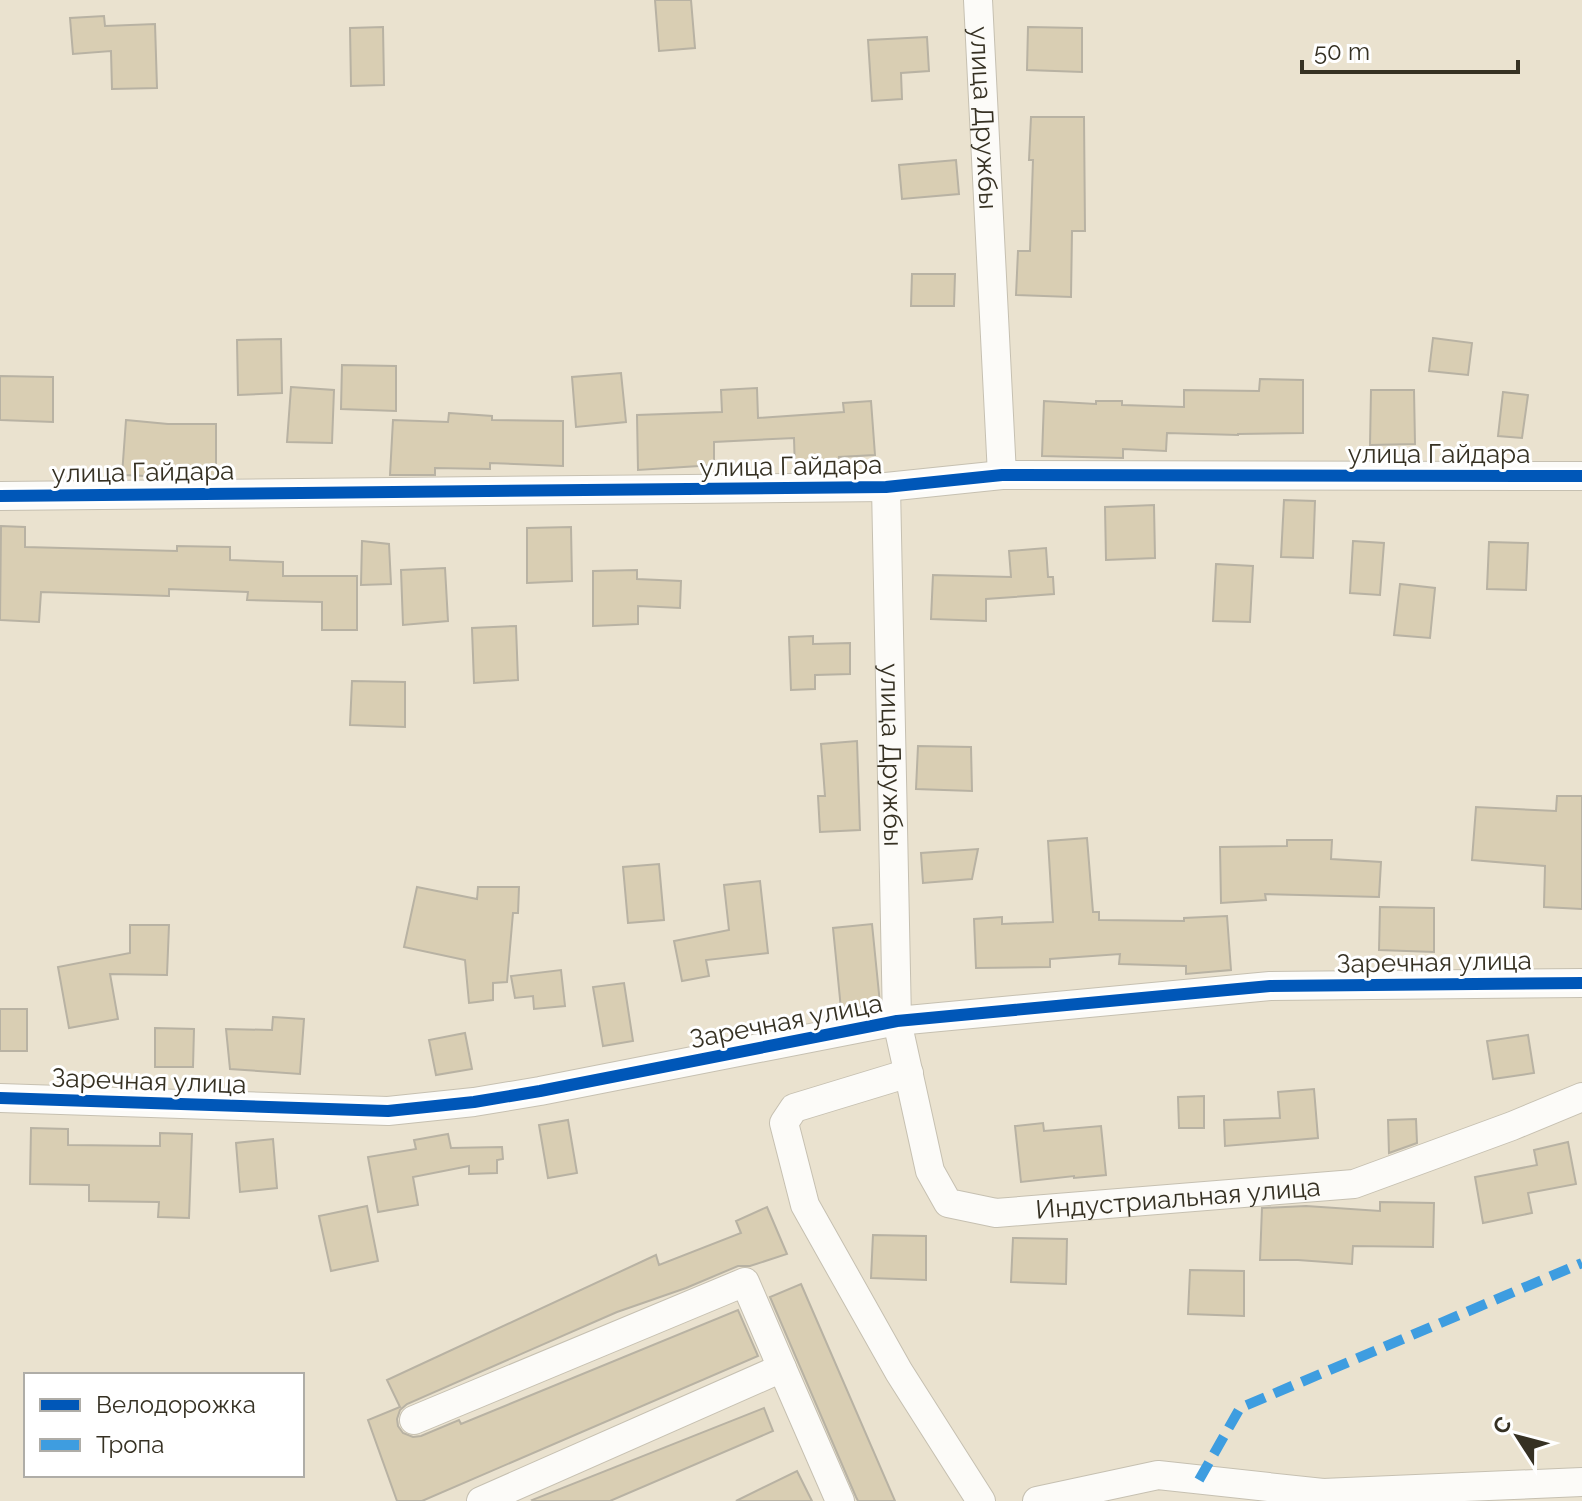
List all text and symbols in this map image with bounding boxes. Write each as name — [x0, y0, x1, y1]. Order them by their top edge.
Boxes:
scale bar — [1302, 24, 1518, 74]
street label: улица Дружбы — [964, 26, 1004, 210]
text: 50 m — [1314, 37, 1370, 66]
street label: улица Гайдара — [1348, 439, 1530, 469]
street label: улица Гайдара — [699, 449, 883, 483]
street label: улица Гайдара — [51, 455, 235, 489]
street label: улица Дружбы — [875, 663, 908, 847]
street label: Заречная улица — [1336, 945, 1532, 979]
street label: Заречная улица — [687, 988, 885, 1054]
street label: Заречная улица — [51, 1063, 247, 1099]
street label: Индустриальная улица — [1034, 1172, 1322, 1225]
legend — [24, 1373, 304, 1477]
text: Велодорожка — [96, 1390, 256, 1419]
north arrow — [1478, 1397, 1558, 1477]
text: С — [1487, 1411, 1517, 1439]
text: Тропа — [96, 1430, 164, 1459]

